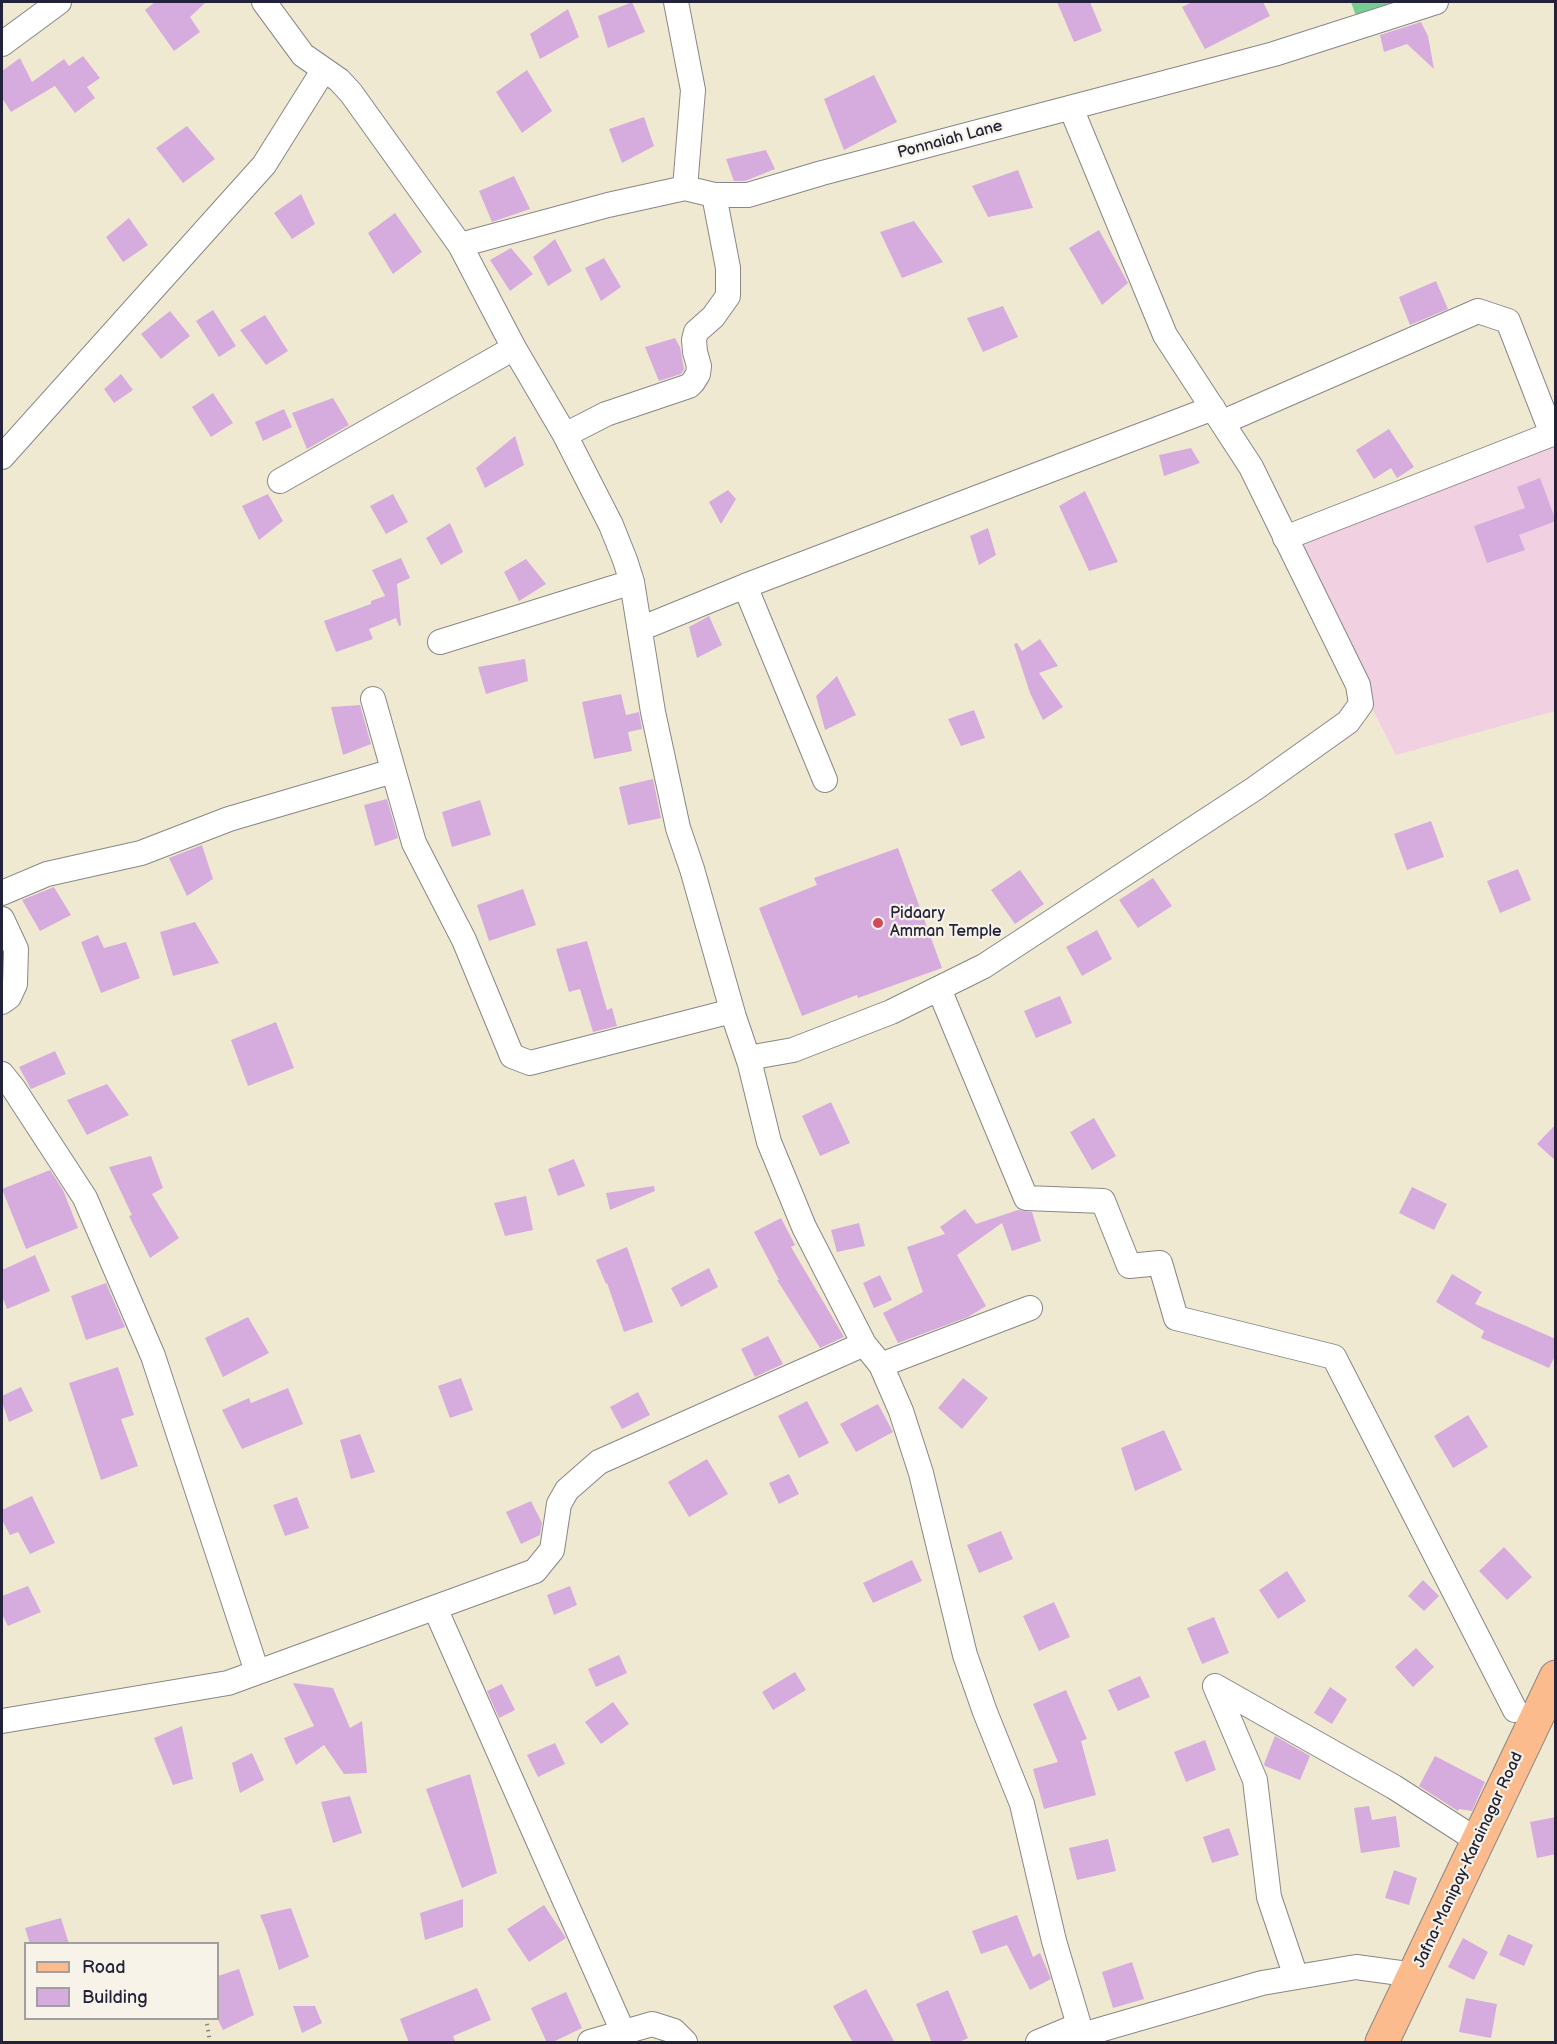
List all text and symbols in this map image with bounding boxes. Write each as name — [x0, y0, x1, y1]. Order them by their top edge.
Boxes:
street label: Ponnaiah Lane — [895, 117, 1005, 163]
place label: Pidaary Amman Temple — [890, 904, 1002, 942]
marker: Pidaary Amman Temple — [871, 916, 885, 930]
street label: Jafna-Manipay-Karainagar Road — [1411, 1749, 1527, 1971]
legend — [24, 1942, 219, 2020]
text: Road — [82, 1957, 126, 1978]
text: Building — [82, 1987, 148, 2008]

